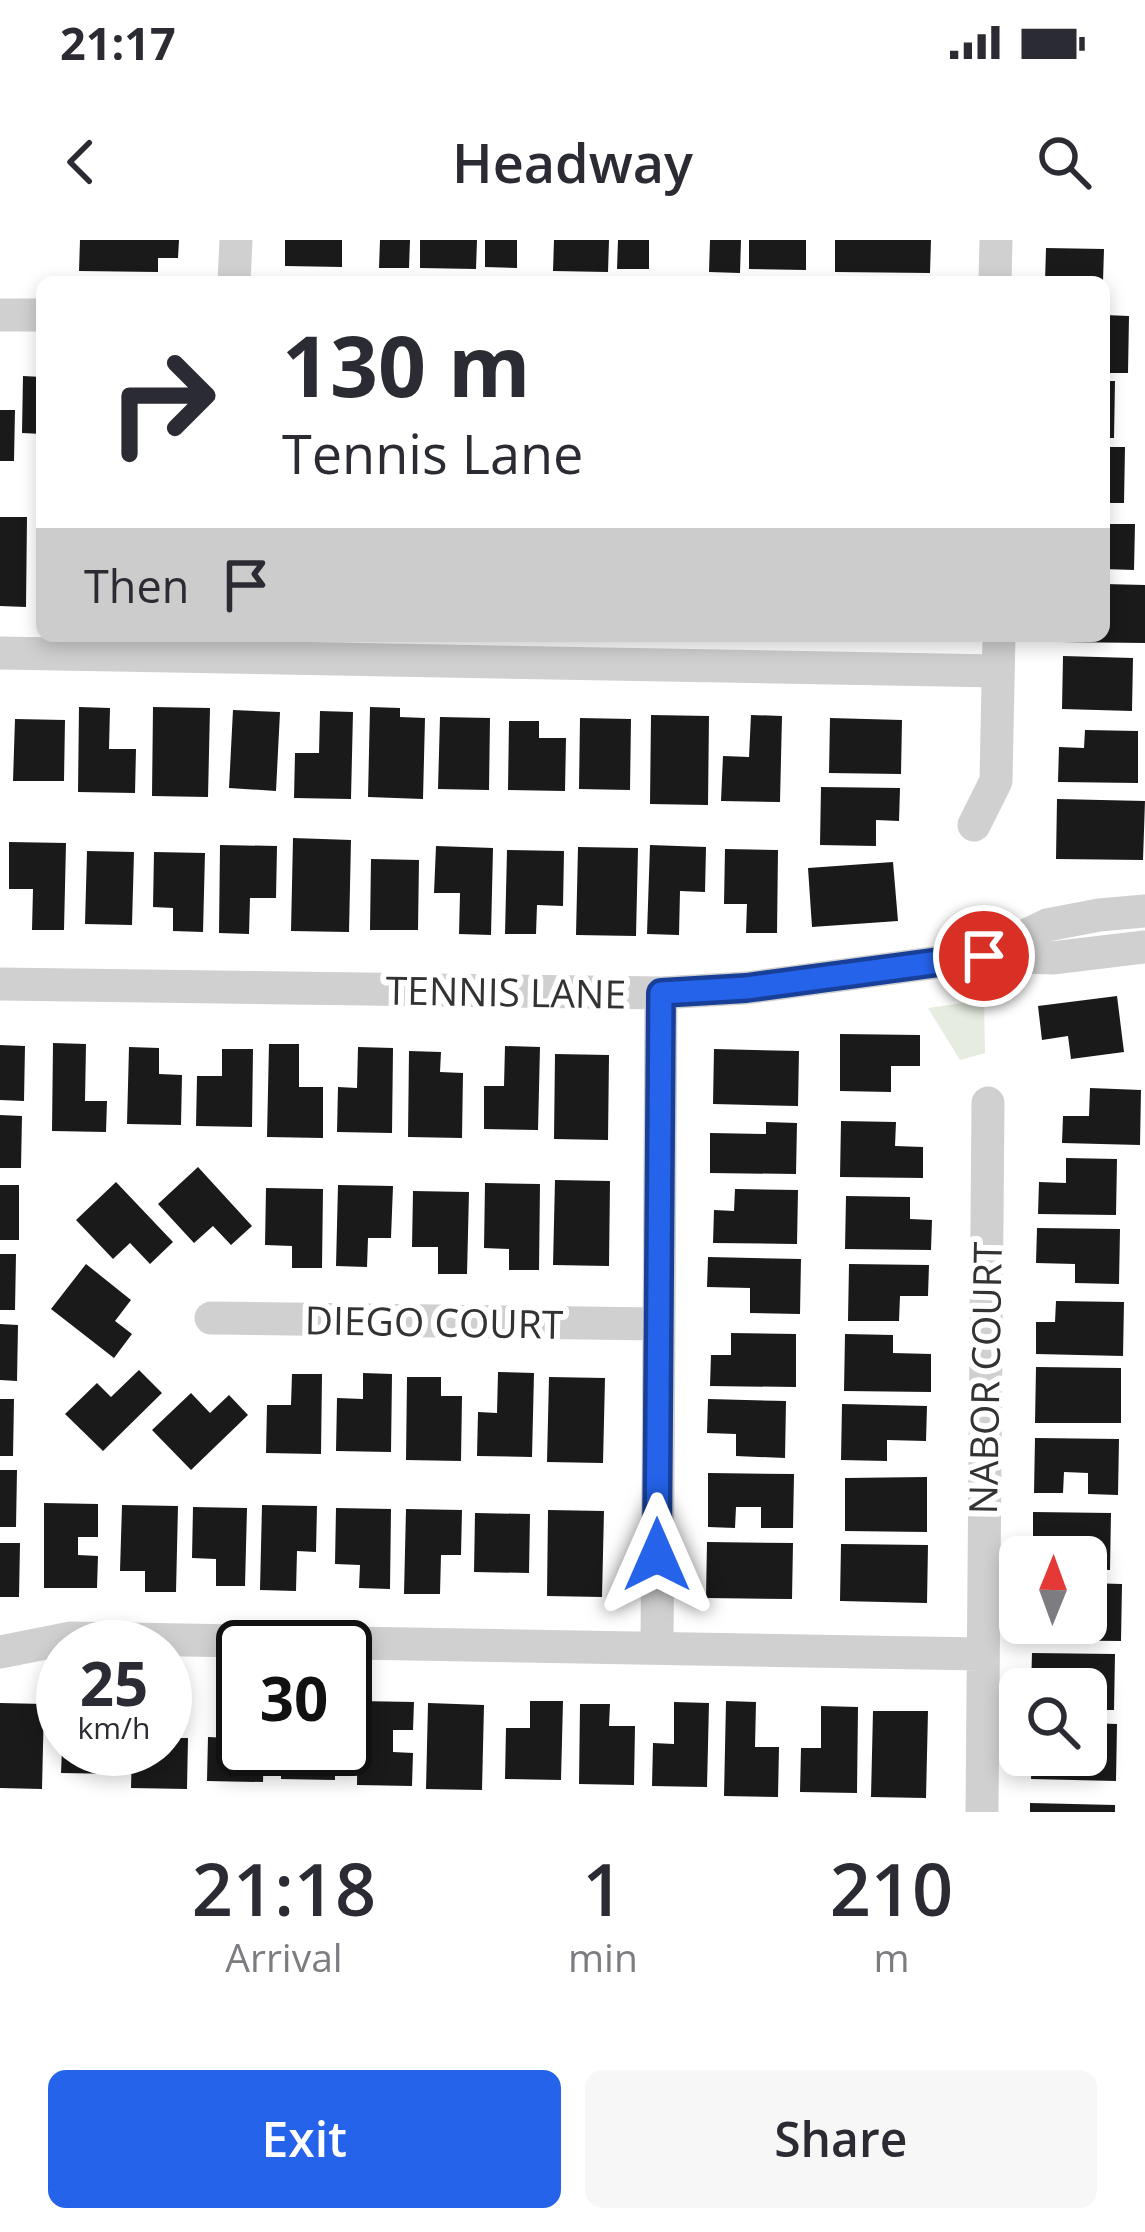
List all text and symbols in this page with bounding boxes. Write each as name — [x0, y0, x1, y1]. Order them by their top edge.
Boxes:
text: 21:17 — [60, 12, 176, 73]
text: Headway — [452, 125, 693, 199]
icon: back — [48, 129, 114, 195]
icon: search — [1031, 129, 1097, 195]
text: 130 m — [282, 307, 530, 422]
icon: right — [84, 324, 240, 480]
text: Tennis Lane — [282, 416, 583, 490]
icon: arrive — [213, 552, 279, 618]
text: Then — [84, 555, 189, 616]
pin — [933, 905, 1035, 1007]
icon: arrive — [951, 923, 1017, 989]
street label: TENNIS LANE — [385, 962, 627, 1020]
street label: NABOR COURT — [955, 1241, 1013, 1515]
street label: DIEGO COURT — [304, 1292, 564, 1350]
position arrow — [594, 1492, 720, 1618]
north arrow — [999, 1536, 1107, 1644]
map controls — [999, 1536, 1107, 1776]
speed limit sign: 30 — [216, 1620, 372, 1776]
text: 25 — [80, 1642, 148, 1724]
button: search — [999, 1668, 1107, 1776]
text: km/h — [78, 1707, 150, 1748]
text: 21:18 — [192, 1839, 376, 1937]
text: 1 — [582, 1839, 624, 1937]
text: 210 — [830, 1839, 953, 1937]
text: Arrival — [225, 1930, 343, 1983]
text: min — [568, 1930, 638, 1983]
text: m — [873, 1930, 909, 1983]
button: Exit — [48, 2070, 561, 2208]
button: Share — [585, 2070, 1097, 2208]

